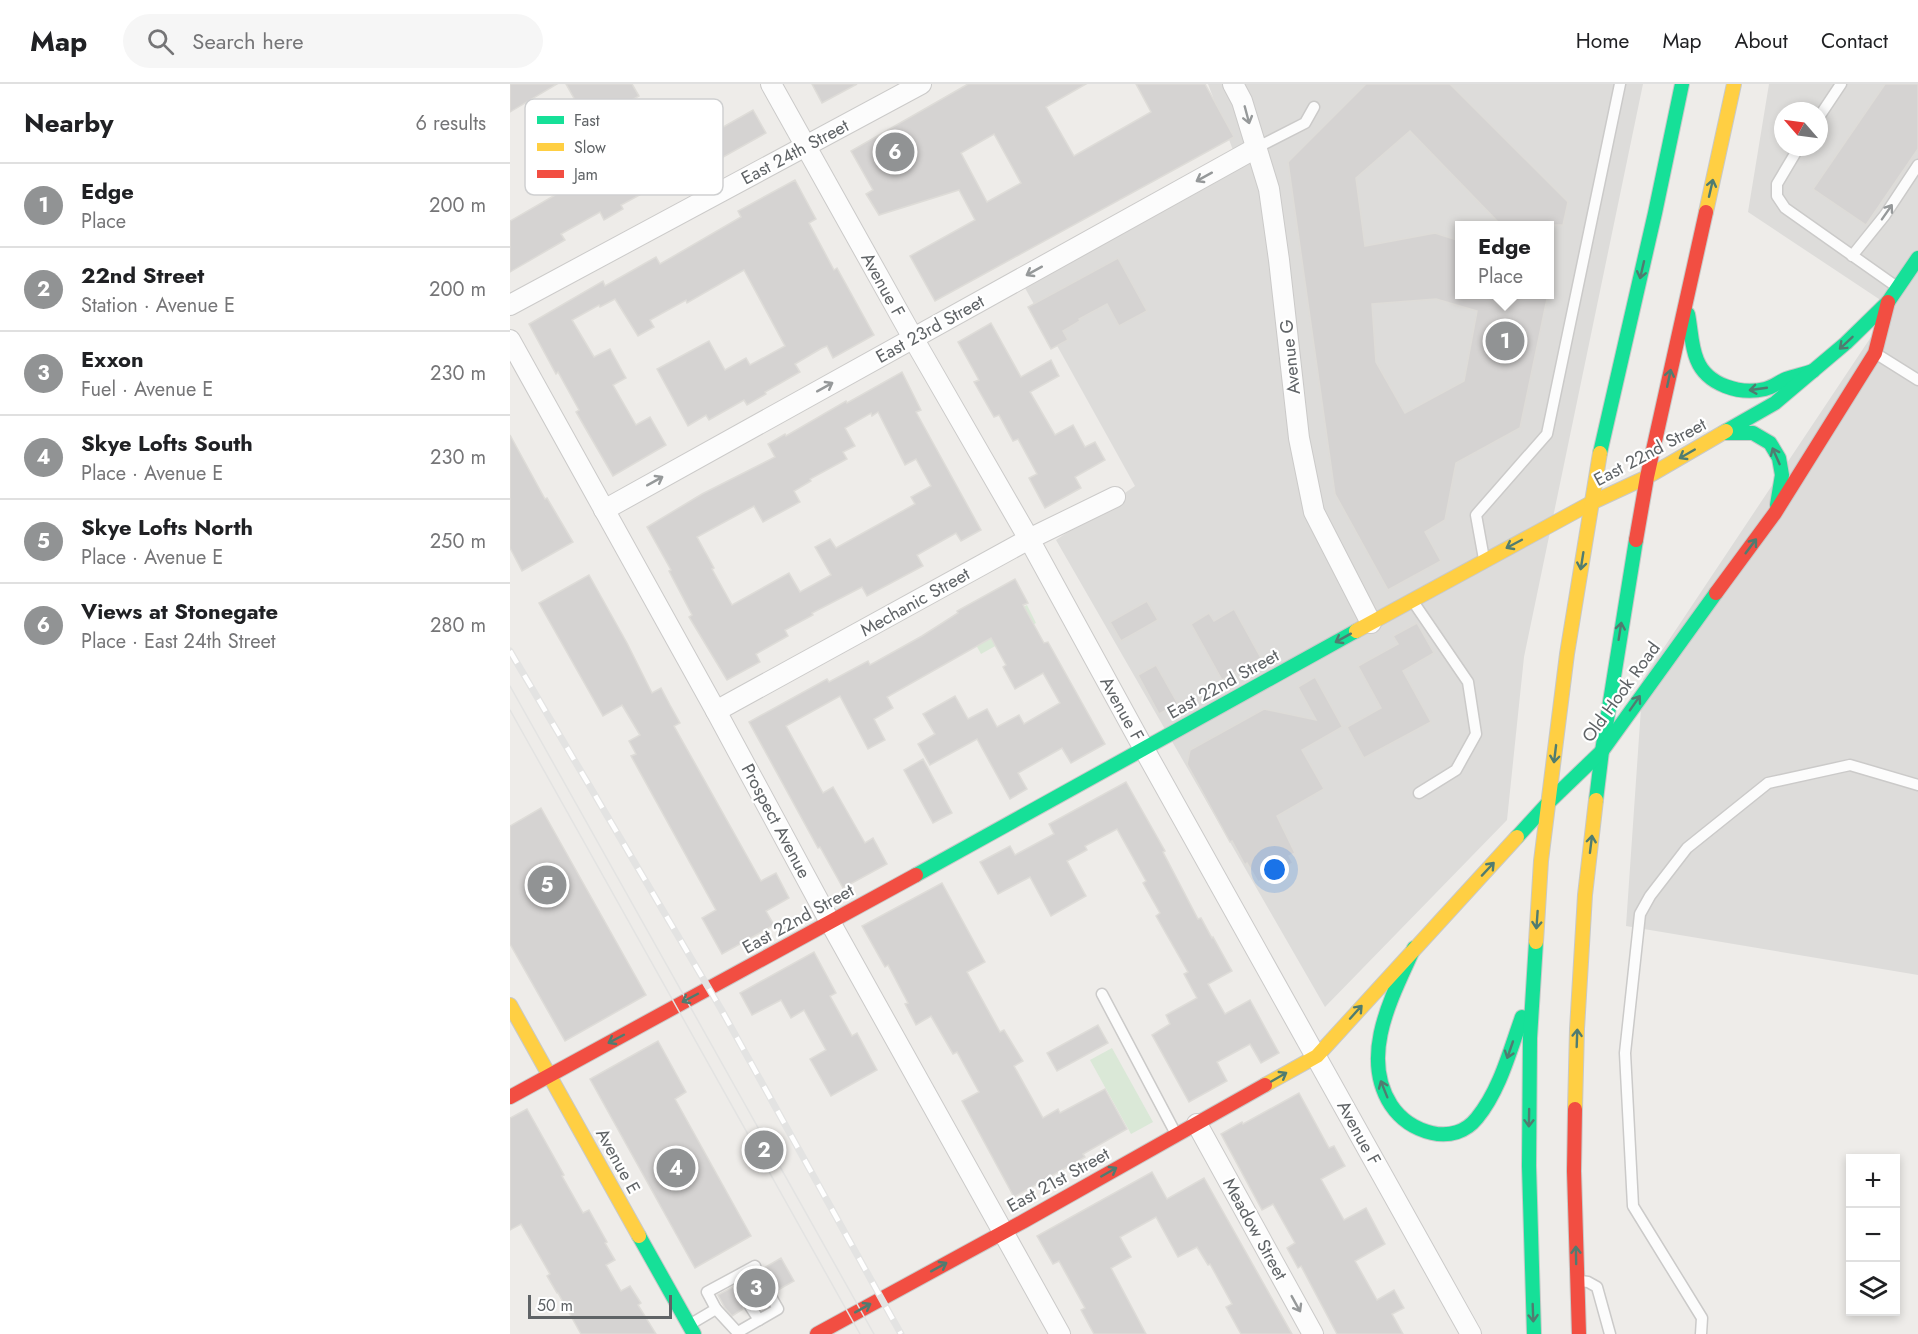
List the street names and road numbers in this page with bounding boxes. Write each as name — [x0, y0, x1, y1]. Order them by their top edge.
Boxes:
street label: East 24th Street — [737, 112, 854, 191]
street label: Avenue F — [855, 248, 911, 322]
street label: East 23rd Street — [871, 288, 990, 370]
street label: Avenue G — [1273, 318, 1307, 396]
street label: East 22nd Street — [1589, 411, 1711, 493]
street label: Mechanic Street — [855, 561, 975, 643]
street label: Old Hook Road — [1576, 636, 1666, 748]
street label: East 22nd Street — [1162, 642, 1284, 725]
street label: Avenue F — [1094, 672, 1150, 746]
street label: Prospect Avenue — [735, 759, 817, 883]
street label: East 22nd Street — [737, 877, 859, 960]
street label: Avenue F — [1331, 1096, 1387, 1170]
street label: Avenue E — [589, 1123, 647, 1199]
street label: East 21st Street — [1002, 1141, 1115, 1219]
street label: Meadow Street — [1216, 1173, 1294, 1285]

